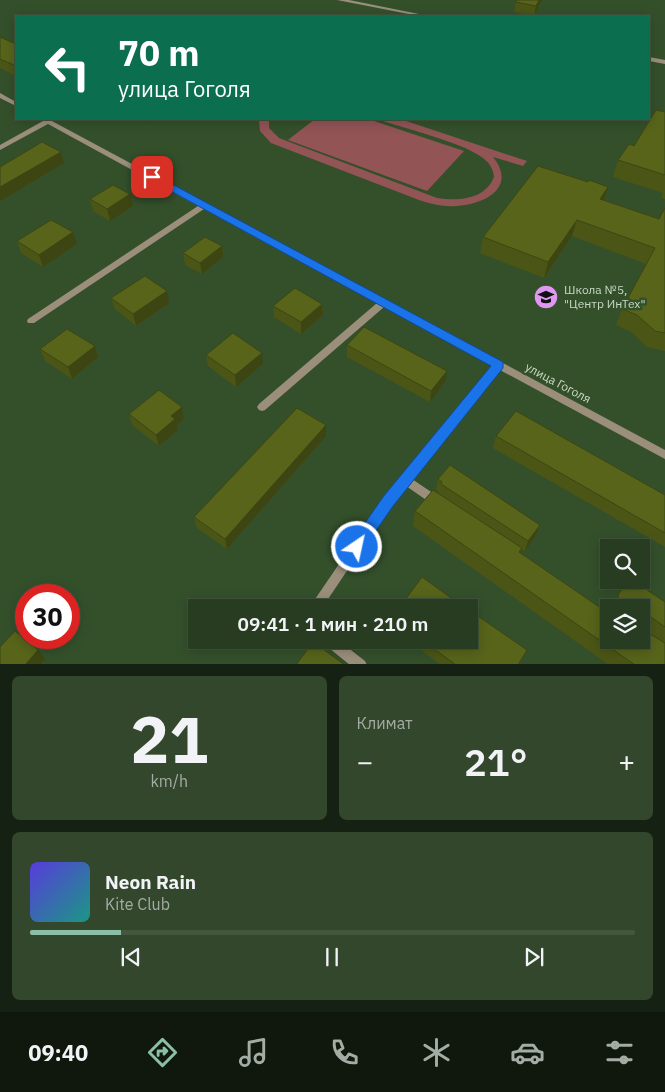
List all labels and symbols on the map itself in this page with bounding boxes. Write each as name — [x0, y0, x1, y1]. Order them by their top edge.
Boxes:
pin — [131, 156, 173, 198]
place label: Школа №5, "Центр ИнТех" — [564, 282, 646, 311]
school or university icon: Школа №5, "Центр ИнТех" — [533, 284, 559, 310]
street label: улица Гоголя — [523, 359, 594, 406]
position arrow — [330, 520, 382, 572]
speed limit sign: 30 — [15, 584, 80, 649]

